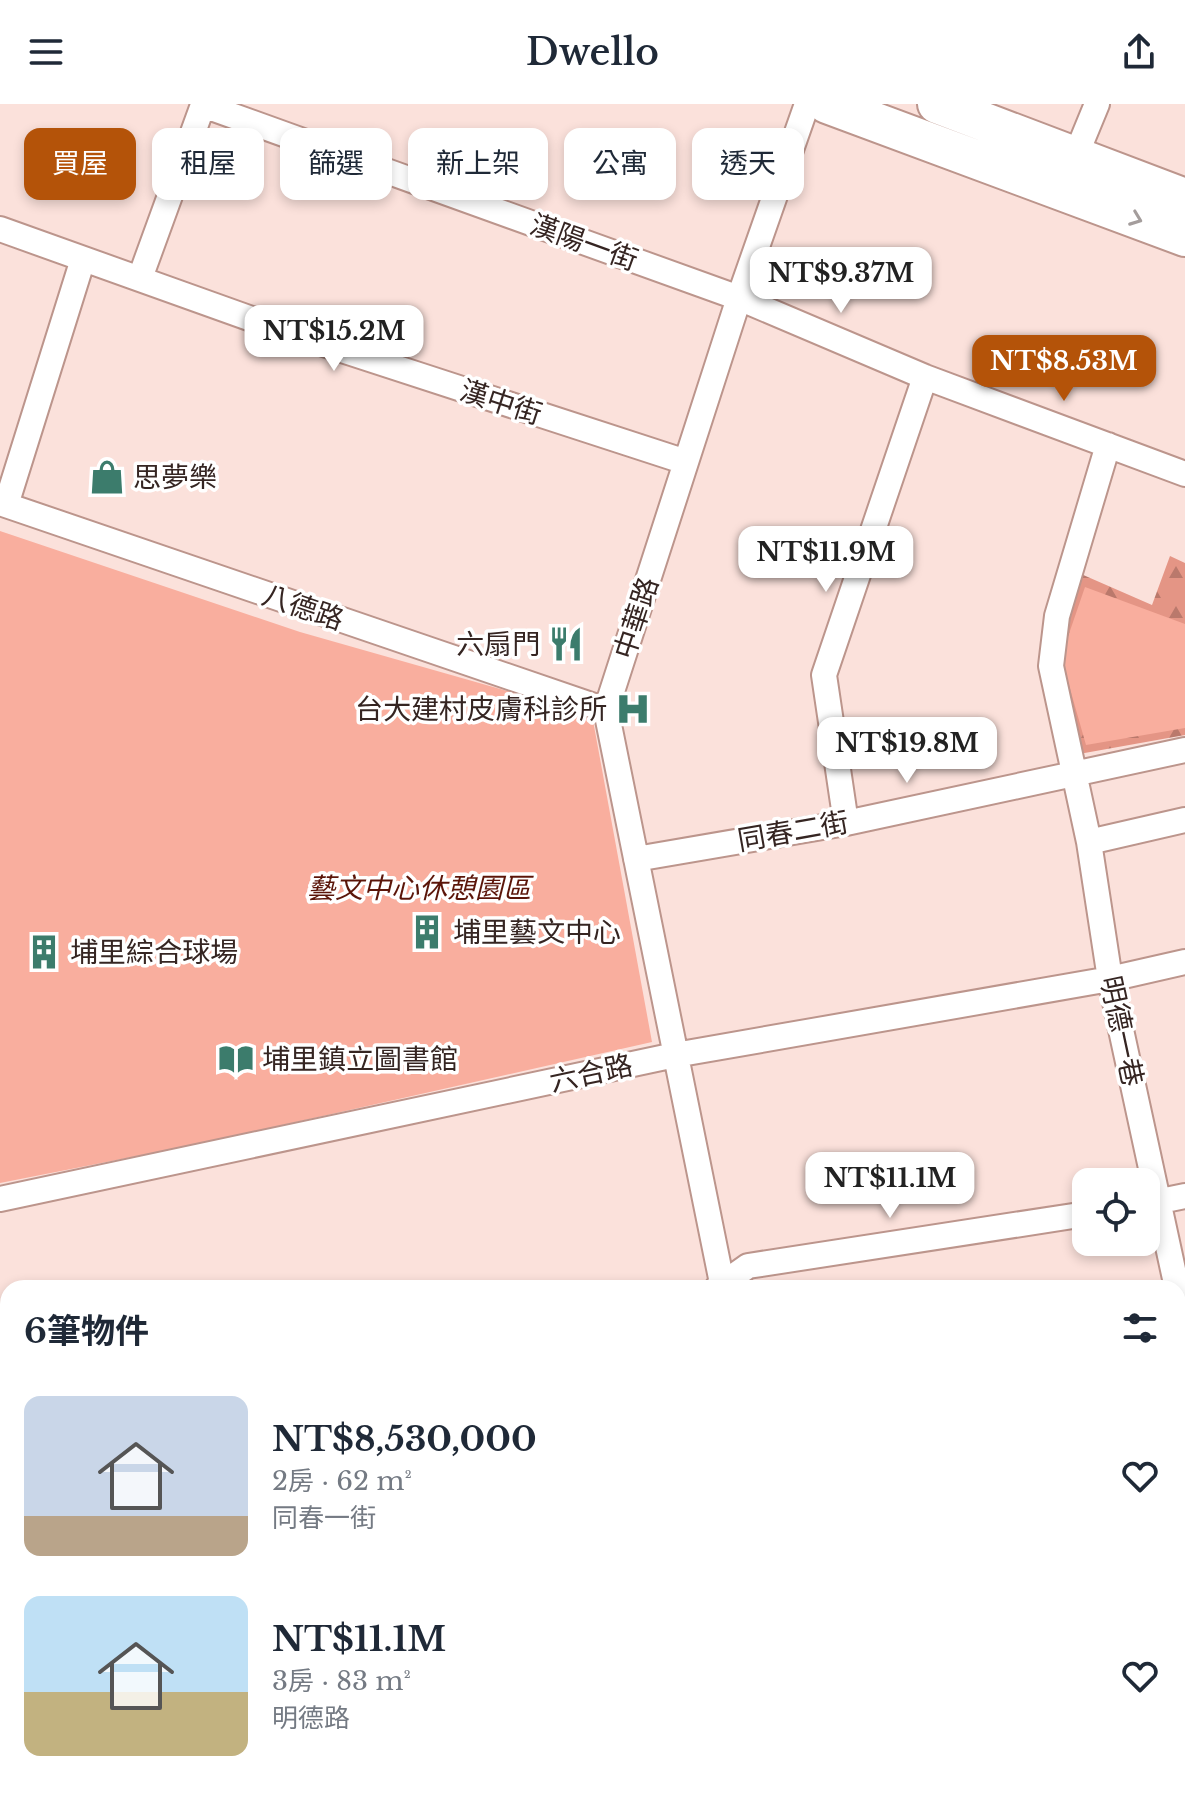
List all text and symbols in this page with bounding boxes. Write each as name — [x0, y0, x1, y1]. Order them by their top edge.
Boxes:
icon: menu — [24, 30, 68, 74]
text: Dwello — [526, 30, 659, 75]
icon: share — [1117, 30, 1161, 74]
chip: 買屋 — [24, 128, 136, 200]
chip: 租屋 — [152, 128, 264, 200]
chip: 篩選 — [280, 128, 392, 200]
chip: 新上架 — [408, 128, 548, 200]
chip: 公寓 — [564, 128, 676, 200]
chip: 透天 — [692, 128, 804, 200]
street label: 漢陽一街 — [525, 207, 642, 278]
one-way arrow — [1128, 209, 1142, 226]
pin: NT$9.37M — [758, 247, 924, 315]
text: NT$9.37M — [768, 257, 914, 289]
pin: NT$15.2M — [251, 305, 417, 373]
text: NT$15.2M — [263, 315, 405, 347]
pin: NT$8.53M — [981, 335, 1147, 403]
text: NT$8.53M — [990, 345, 1138, 377]
street label: 漢中街 — [455, 373, 546, 432]
shop icon: 思夢樂 — [88, 458, 126, 496]
place label: 思夢樂 — [133, 460, 217, 495]
pin: NT$11.9M — [743, 526, 909, 594]
text: NT$11.9M — [756, 536, 896, 568]
street label: 中華路 — [607, 573, 666, 664]
street label: 八德路 — [257, 577, 348, 638]
restaurant icon: 六扇門 — [547, 625, 585, 663]
place label: 六扇門 — [456, 627, 540, 662]
hospital icon: 台大建村皮膚科診所 — [614, 690, 652, 728]
place label: 台大建村皮膚科診所 — [355, 692, 607, 727]
pin: NT$19.8M — [824, 717, 990, 785]
text: NT$19.8M — [835, 727, 979, 759]
street label: 同春二街 — [735, 805, 851, 858]
park label: 藝文中心休憩園區 — [307, 871, 534, 906]
building icon: 埔里藝文中心 — [408, 913, 446, 951]
place label: 埔里藝文中心 — [453, 915, 621, 950]
building icon: 埔里綜合球場 — [25, 933, 63, 971]
place label: 埔里綜合球場 — [70, 935, 238, 970]
street label: 明德一巷 — [1093, 973, 1150, 1090]
library icon: 埔里鎮立圖書館 — [217, 1040, 255, 1078]
place label: 埔里鎮立圖書館 — [262, 1042, 458, 1077]
street label: 六合路 — [546, 1048, 636, 1099]
pin: NT$11.1M — [807, 1152, 973, 1220]
text: NT$11.1M — [823, 1162, 957, 1194]
map controls — [1072, 1168, 1160, 1256]
button: locate — [1072, 1168, 1160, 1256]
icon: filters — [1118, 1306, 1162, 1350]
text: 6筆物件 — [24, 1310, 149, 1352]
text: NT$8,530,000 — [272, 1418, 537, 1460]
icon: home — [88, 1428, 184, 1524]
icon: heart — [1118, 1454, 1162, 1498]
text: 2房 · 62 m² — [272, 1465, 412, 1497]
text: 同春一街 — [272, 1502, 376, 1534]
text: NT$11.1M — [272, 1618, 446, 1660]
icon: home — [88, 1628, 184, 1724]
icon: heart — [1118, 1654, 1162, 1698]
text: 3房 · 83 m² — [272, 1665, 411, 1697]
text: 明德路 — [272, 1702, 350, 1734]

